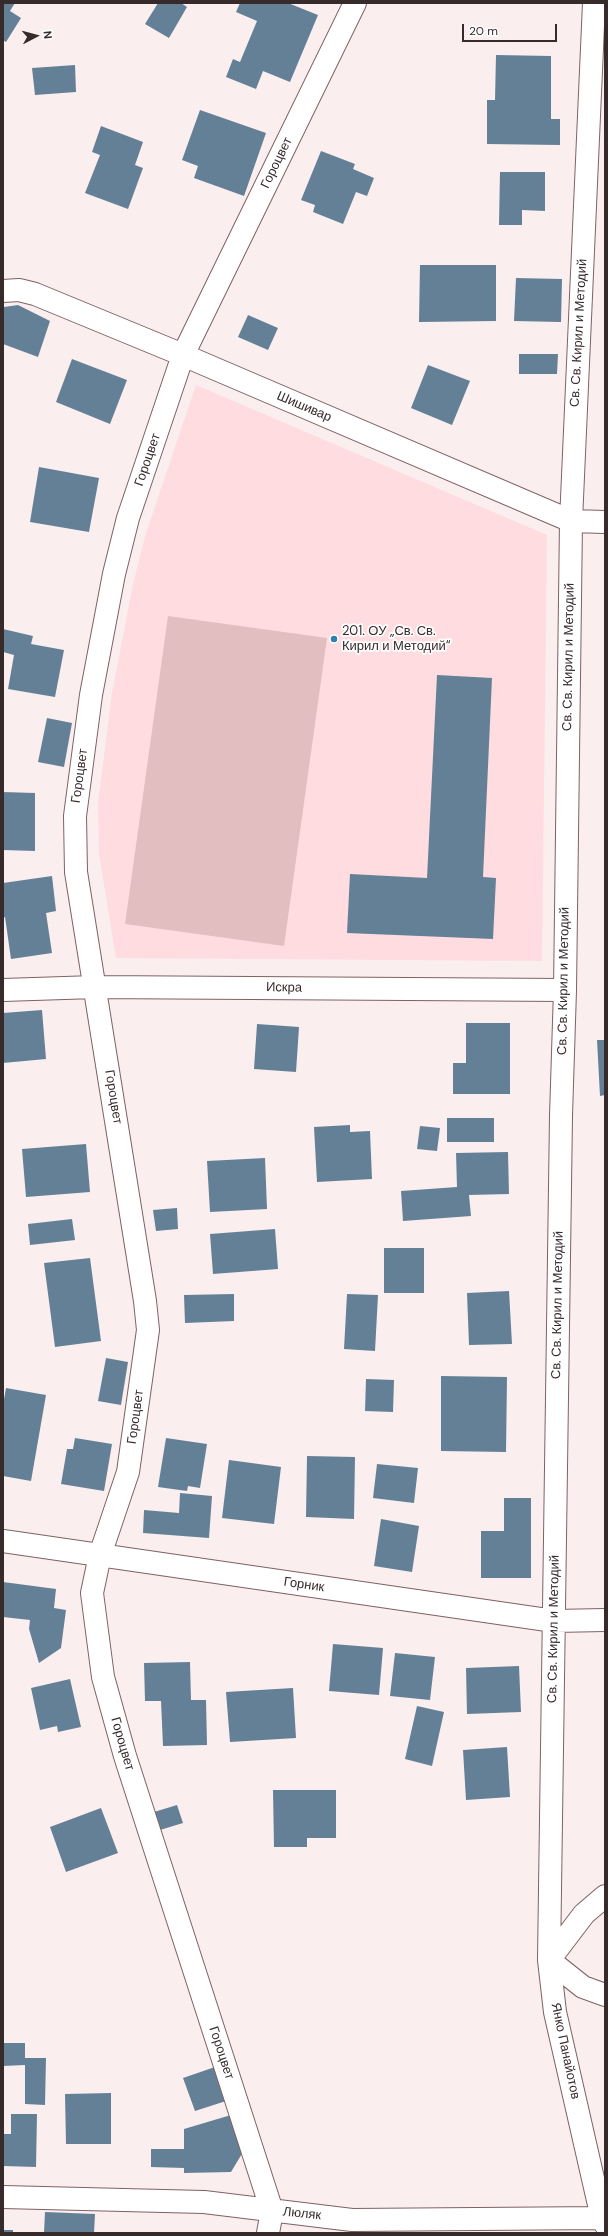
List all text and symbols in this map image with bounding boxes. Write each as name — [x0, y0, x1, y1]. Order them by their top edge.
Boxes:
north arrow — [16, 16, 56, 56]
scale bar — [464, 16, 559, 42]
text: 20 m — [469, 23, 498, 39]
text: N — [41, 30, 55, 39]
street label: Гороцвет — [258, 135, 296, 191]
street label: Св. Св. Кирил и Методий — [567, 259, 591, 407]
street label: Шишивар — [274, 388, 334, 426]
street label: Гороцвет — [132, 432, 164, 488]
street label: Св. Св. Кирил и Методий — [560, 583, 578, 731]
place label: 201. ОУ „Св. Св. Кирил и Методий“ — [342, 624, 450, 655]
marker: 201. ОУ „Св. Св. Кирил и Методий“ — [329, 634, 339, 644]
street label: Гороцвет — [68, 748, 92, 804]
street label: Св. Св. Кирил и Методий — [555, 907, 573, 1055]
street label: Искра — [266, 980, 302, 996]
street label: Гороцвет — [101, 1069, 125, 1125]
street label: Св. Св. Кирил и Методий — [549, 1231, 567, 1379]
street label: Гороцвет — [124, 1389, 148, 1445]
street label: Св. Св. Кирил и Методий — [545, 1555, 563, 1703]
street label: Горник — [283, 1574, 325, 1596]
street label: Гороцвет — [107, 1716, 137, 1772]
street label: Янко Панайотов — [547, 2001, 583, 2101]
street label: Гороцвет — [205, 2025, 237, 2081]
street label: Люляк — [282, 2204, 322, 2224]

